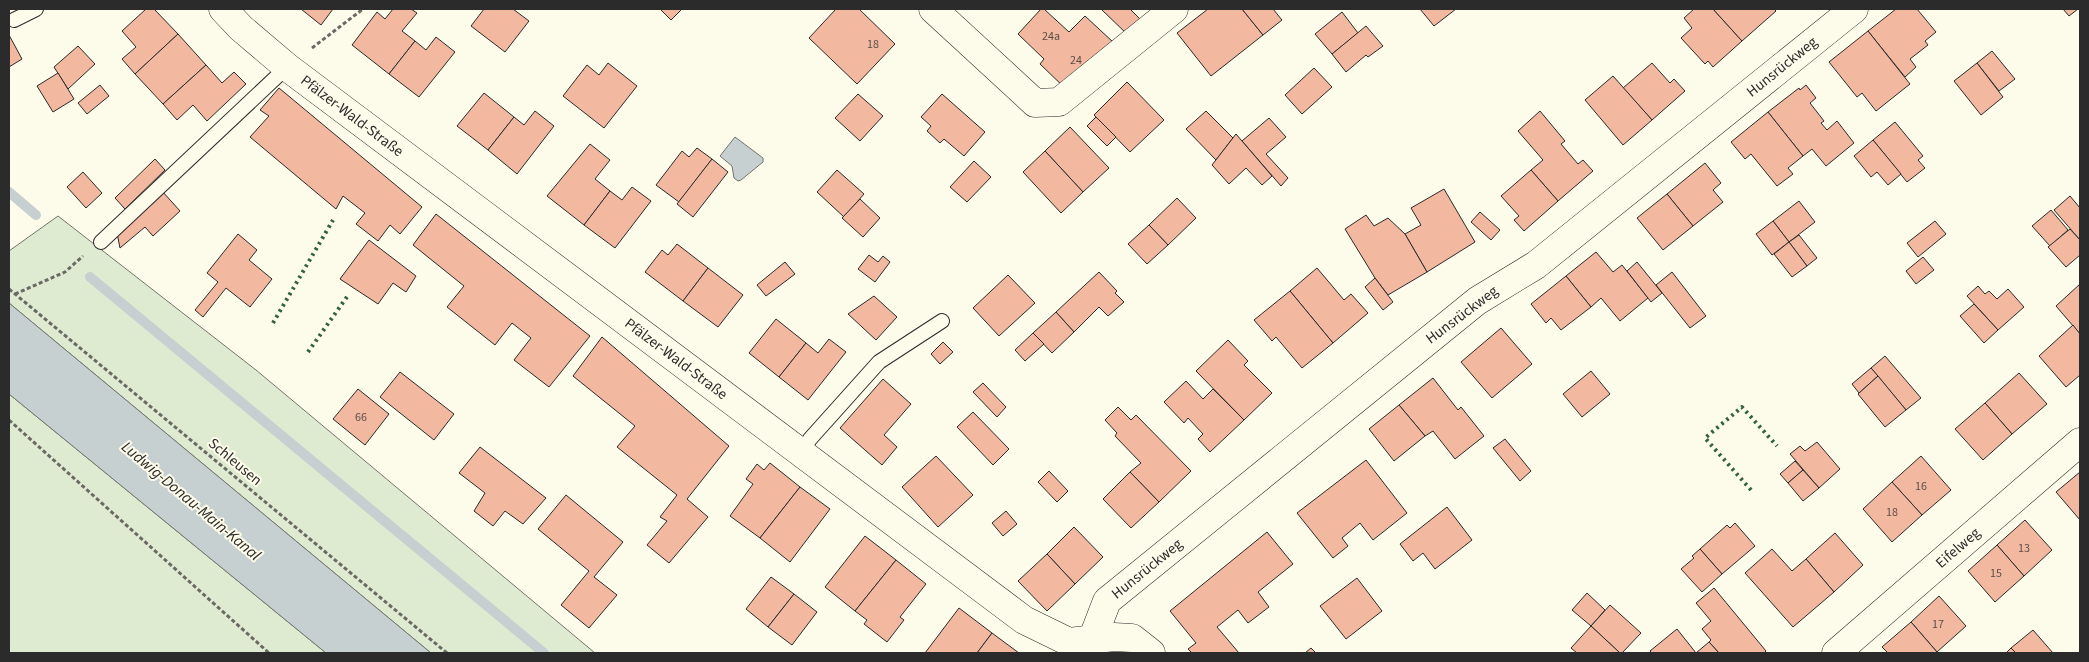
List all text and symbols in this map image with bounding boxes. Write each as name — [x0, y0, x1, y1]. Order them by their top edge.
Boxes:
house number: 24a — [1042, 28, 1060, 45]
street label: Hunsrückweg — [1742, 32, 1822, 102]
house number: 18 — [867, 36, 879, 53]
house number: 24 — [1070, 52, 1082, 69]
street label: Pfälzer-Wald-Straße — [296, 70, 408, 162]
street label: Hunsrückweg — [1421, 281, 1503, 349]
street label: Pfälzer-Wald-Straße — [620, 313, 732, 405]
house number: 66 — [355, 409, 367, 426]
street label: Schleusen — [204, 433, 266, 491]
water label: Ludwig-Donau-Main-Kanal — [117, 436, 265, 566]
house number: 16 — [1915, 478, 1927, 495]
house number: 18 — [1886, 504, 1898, 521]
street label: Eifelweg — [1931, 523, 1985, 573]
street label: Hunsrückweg — [1107, 534, 1187, 604]
house number: 13 — [2018, 540, 2030, 557]
house number: 15 — [1990, 565, 2002, 582]
house number: 17 — [1932, 616, 1944, 633]

